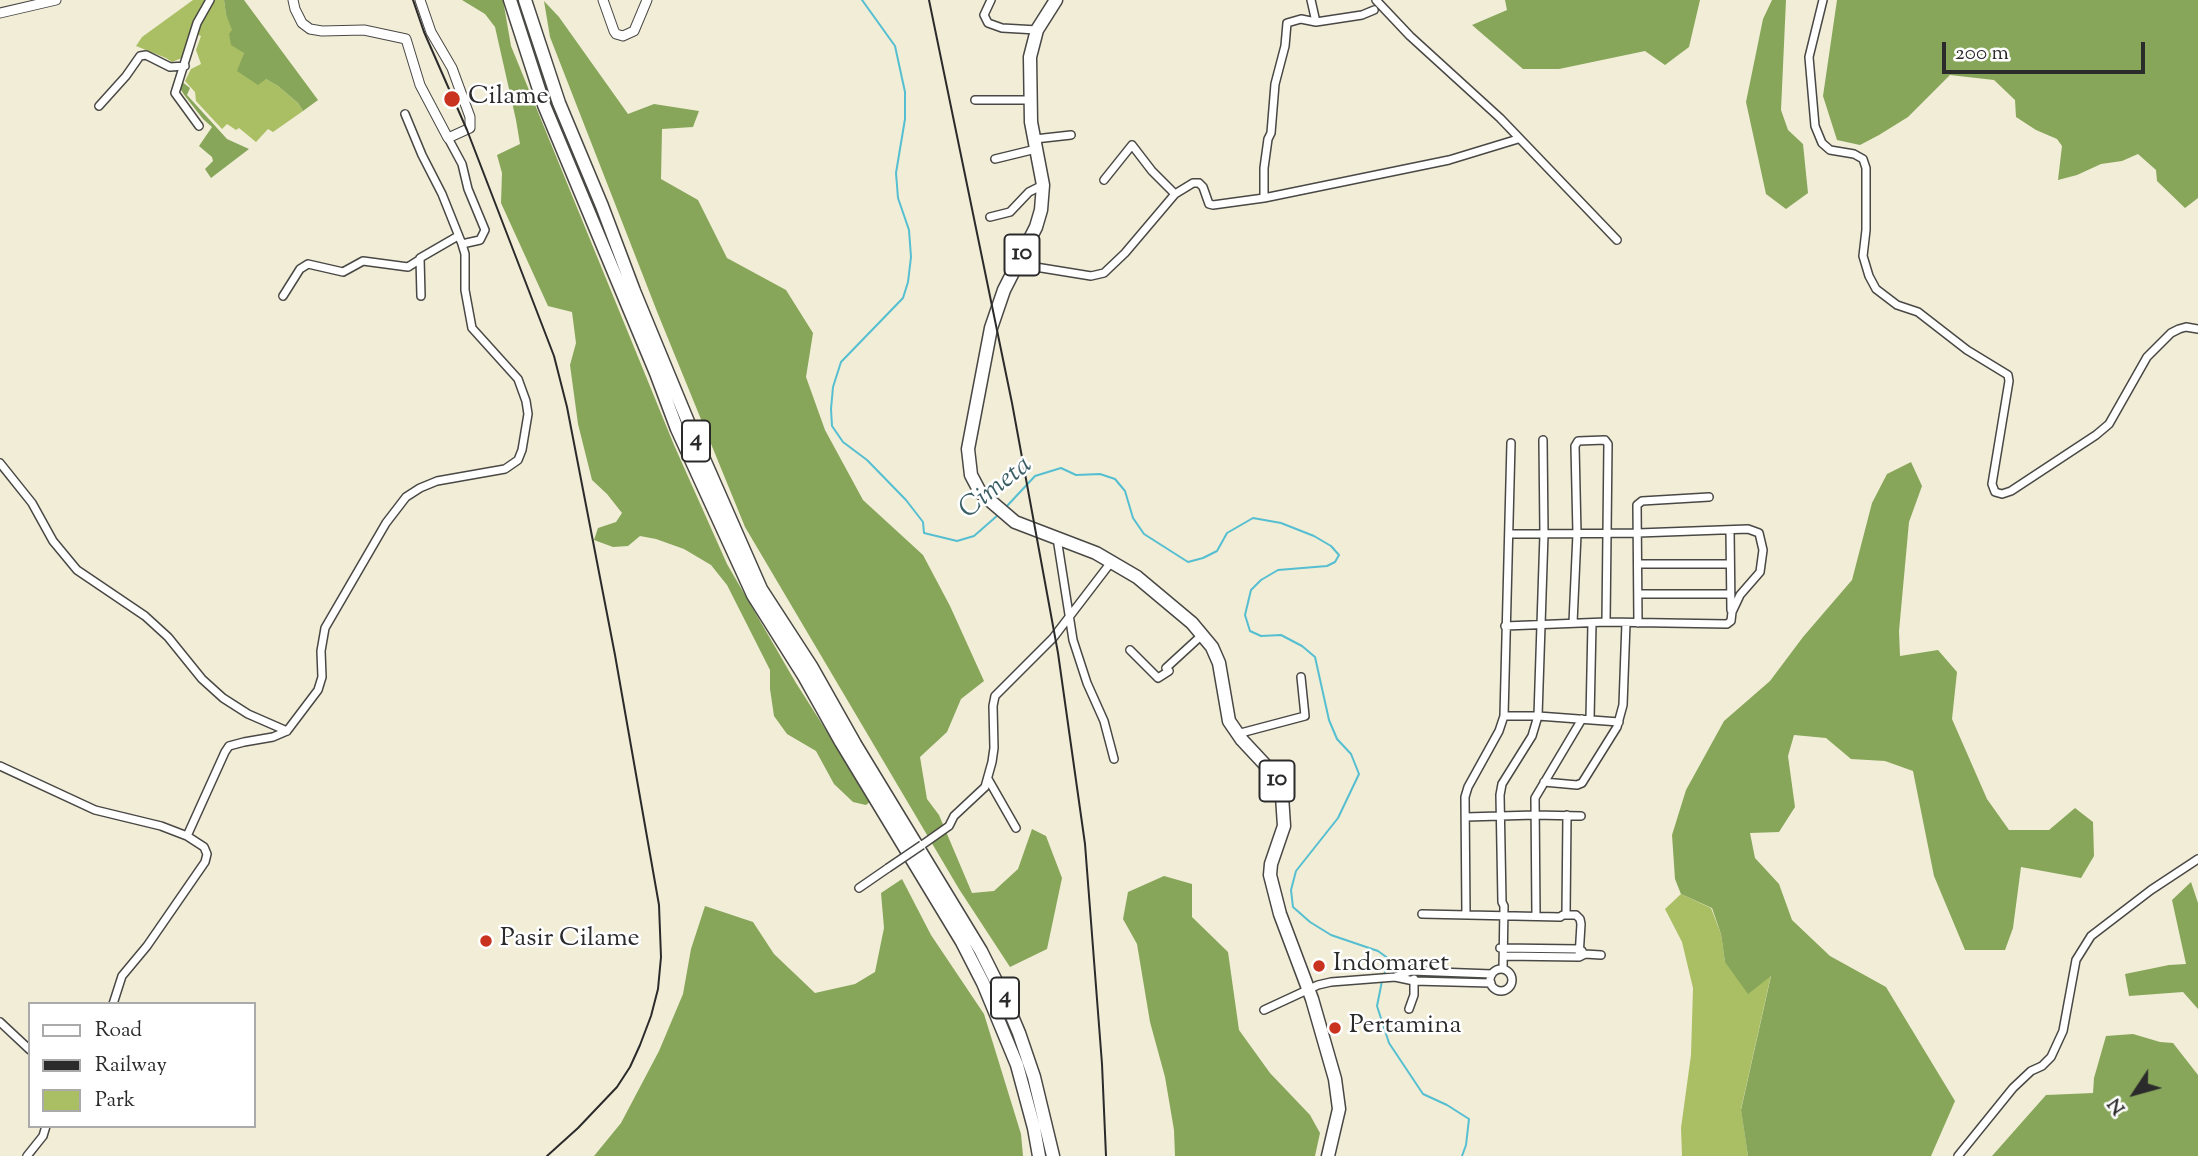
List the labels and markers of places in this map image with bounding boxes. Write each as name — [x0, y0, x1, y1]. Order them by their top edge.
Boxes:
place label: Cilame — [468, 83, 549, 115]
marker: Cilame — [442, 89, 462, 109]
place label: Pasir Cilame — [500, 925, 640, 957]
marker: Pasir Cilame — [478, 933, 494, 949]
place label: Indomaret — [1333, 950, 1449, 982]
marker: Indomaret — [1311, 958, 1327, 974]
place label: Pertamina — [1349, 1012, 1462, 1044]
marker: Pertamina — [1327, 1020, 1343, 1036]

